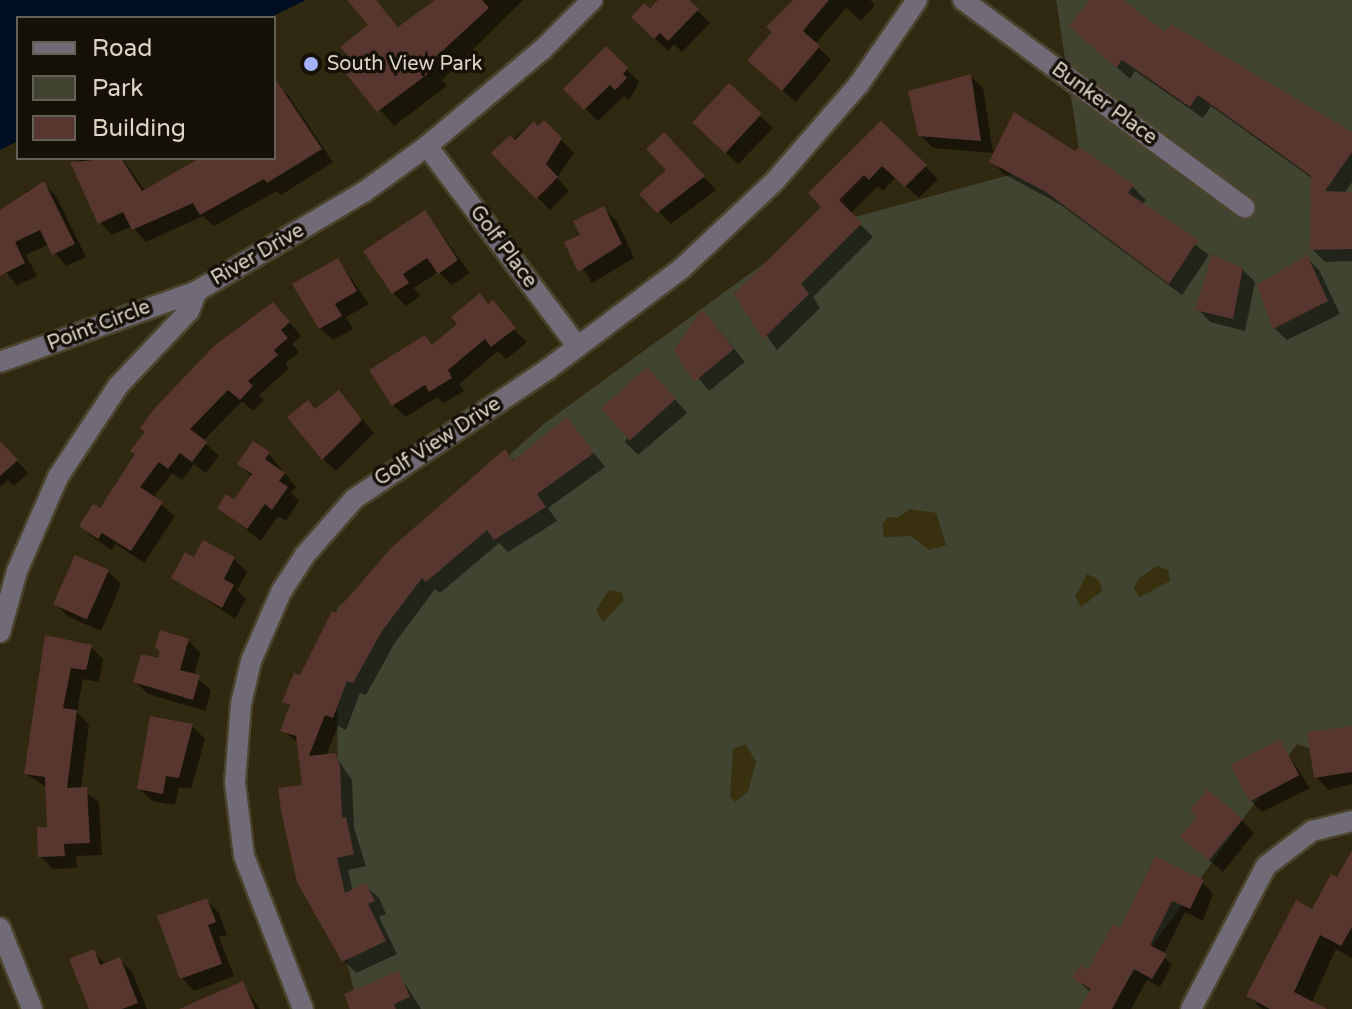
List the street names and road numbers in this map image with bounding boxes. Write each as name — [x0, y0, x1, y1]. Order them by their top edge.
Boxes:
street label: Bunker Place — [1047, 58, 1161, 150]
street label: Golf Place — [464, 201, 542, 293]
street label: River Drive — [207, 219, 309, 291]
street label: Point Circle — [44, 295, 154, 357]
street label: Golf View Drive — [371, 392, 505, 492]

